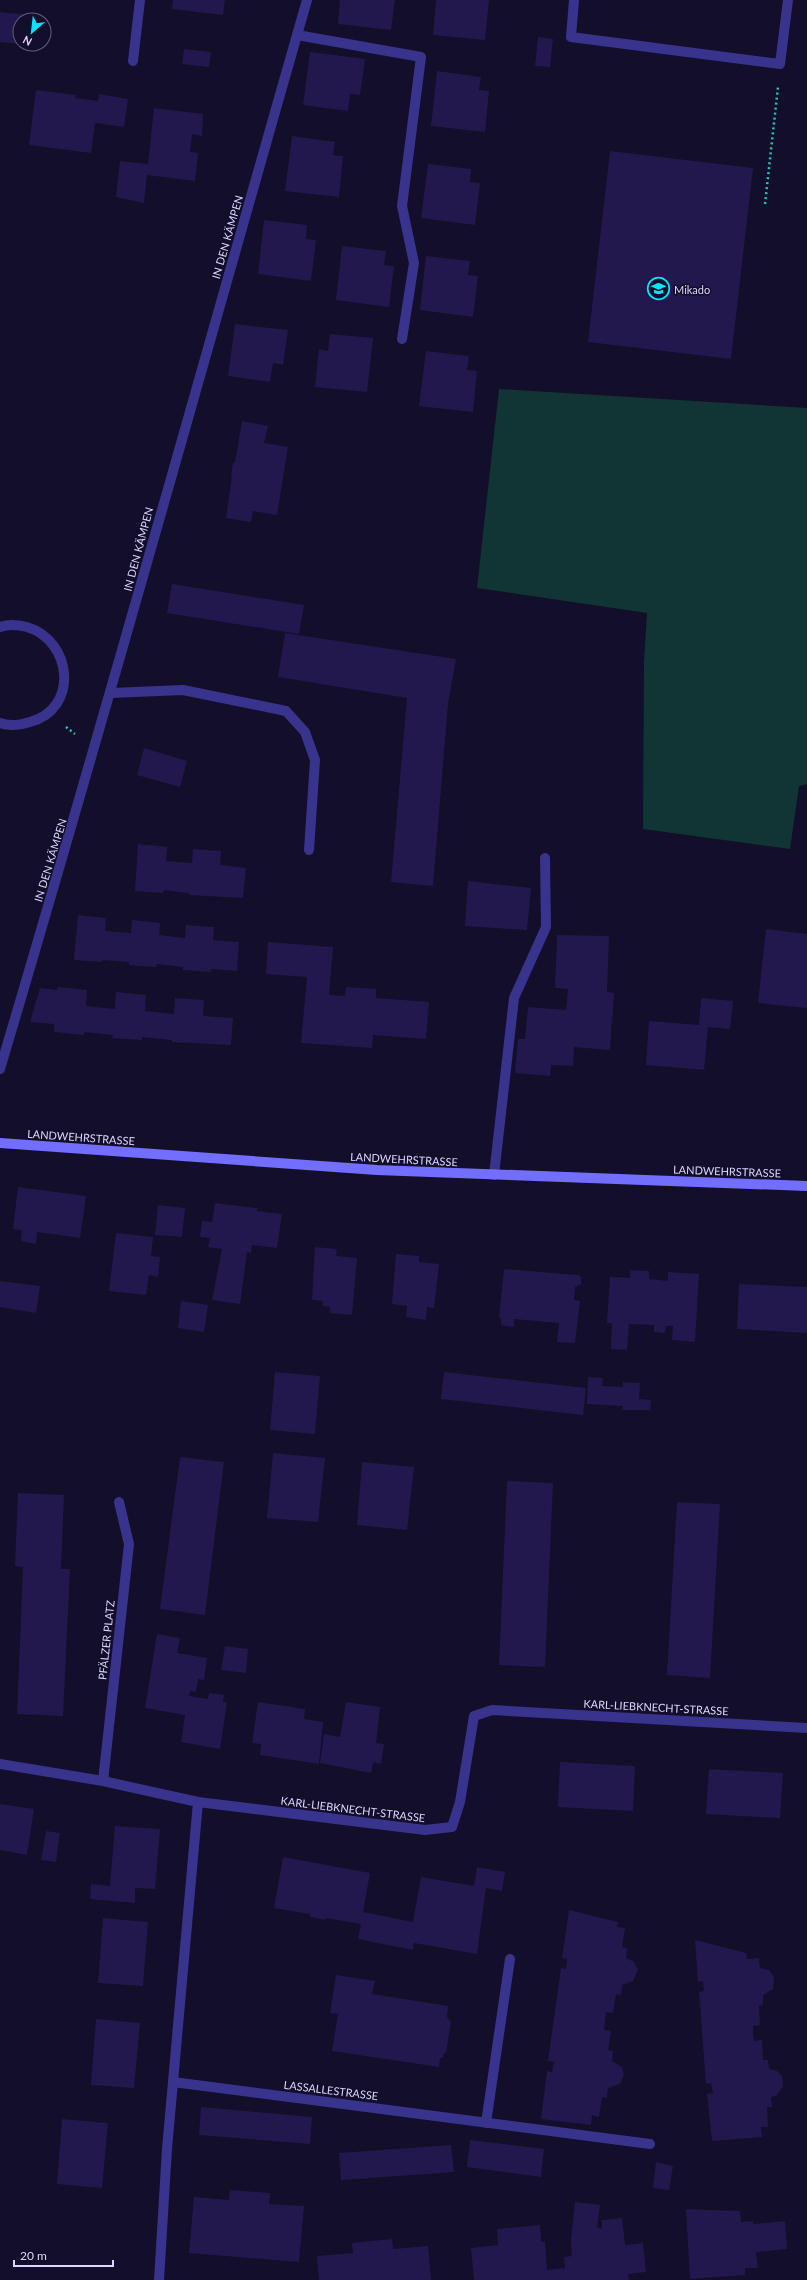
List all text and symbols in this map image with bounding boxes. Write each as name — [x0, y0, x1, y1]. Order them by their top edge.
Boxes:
north arrow — [12, 12, 52, 52]
text: N — [20, 34, 34, 49]
street label: IN DEN KÄMPEN — [209, 194, 245, 280]
school or university icon: Mikado — [645, 276, 671, 302]
place label: Mikado — [674, 283, 710, 296]
street label: IN DEN KÄMPEN — [121, 506, 155, 592]
street label: IN DEN KÄMPEN — [31, 817, 69, 903]
street label: LANDWEHRSTRASSE — [27, 1127, 135, 1147]
street label: LANDWEHRSTRASSE — [350, 1150, 458, 1168]
street label: LANDWEHRSTRASSE — [673, 1163, 781, 1179]
street label: PFÄLZER PLATZ — [95, 1599, 117, 1680]
street label: KARL-LIEBKNECHT-STRASSE — [583, 1697, 729, 1717]
street label: KARL-LIEBKNECHT-STRASSE — [280, 1794, 426, 1824]
street label: LASSALLESTRASSE — [283, 2078, 379, 2102]
scale bar — [14, 2242, 113, 2268]
text: 20 m — [20, 2248, 47, 2263]

